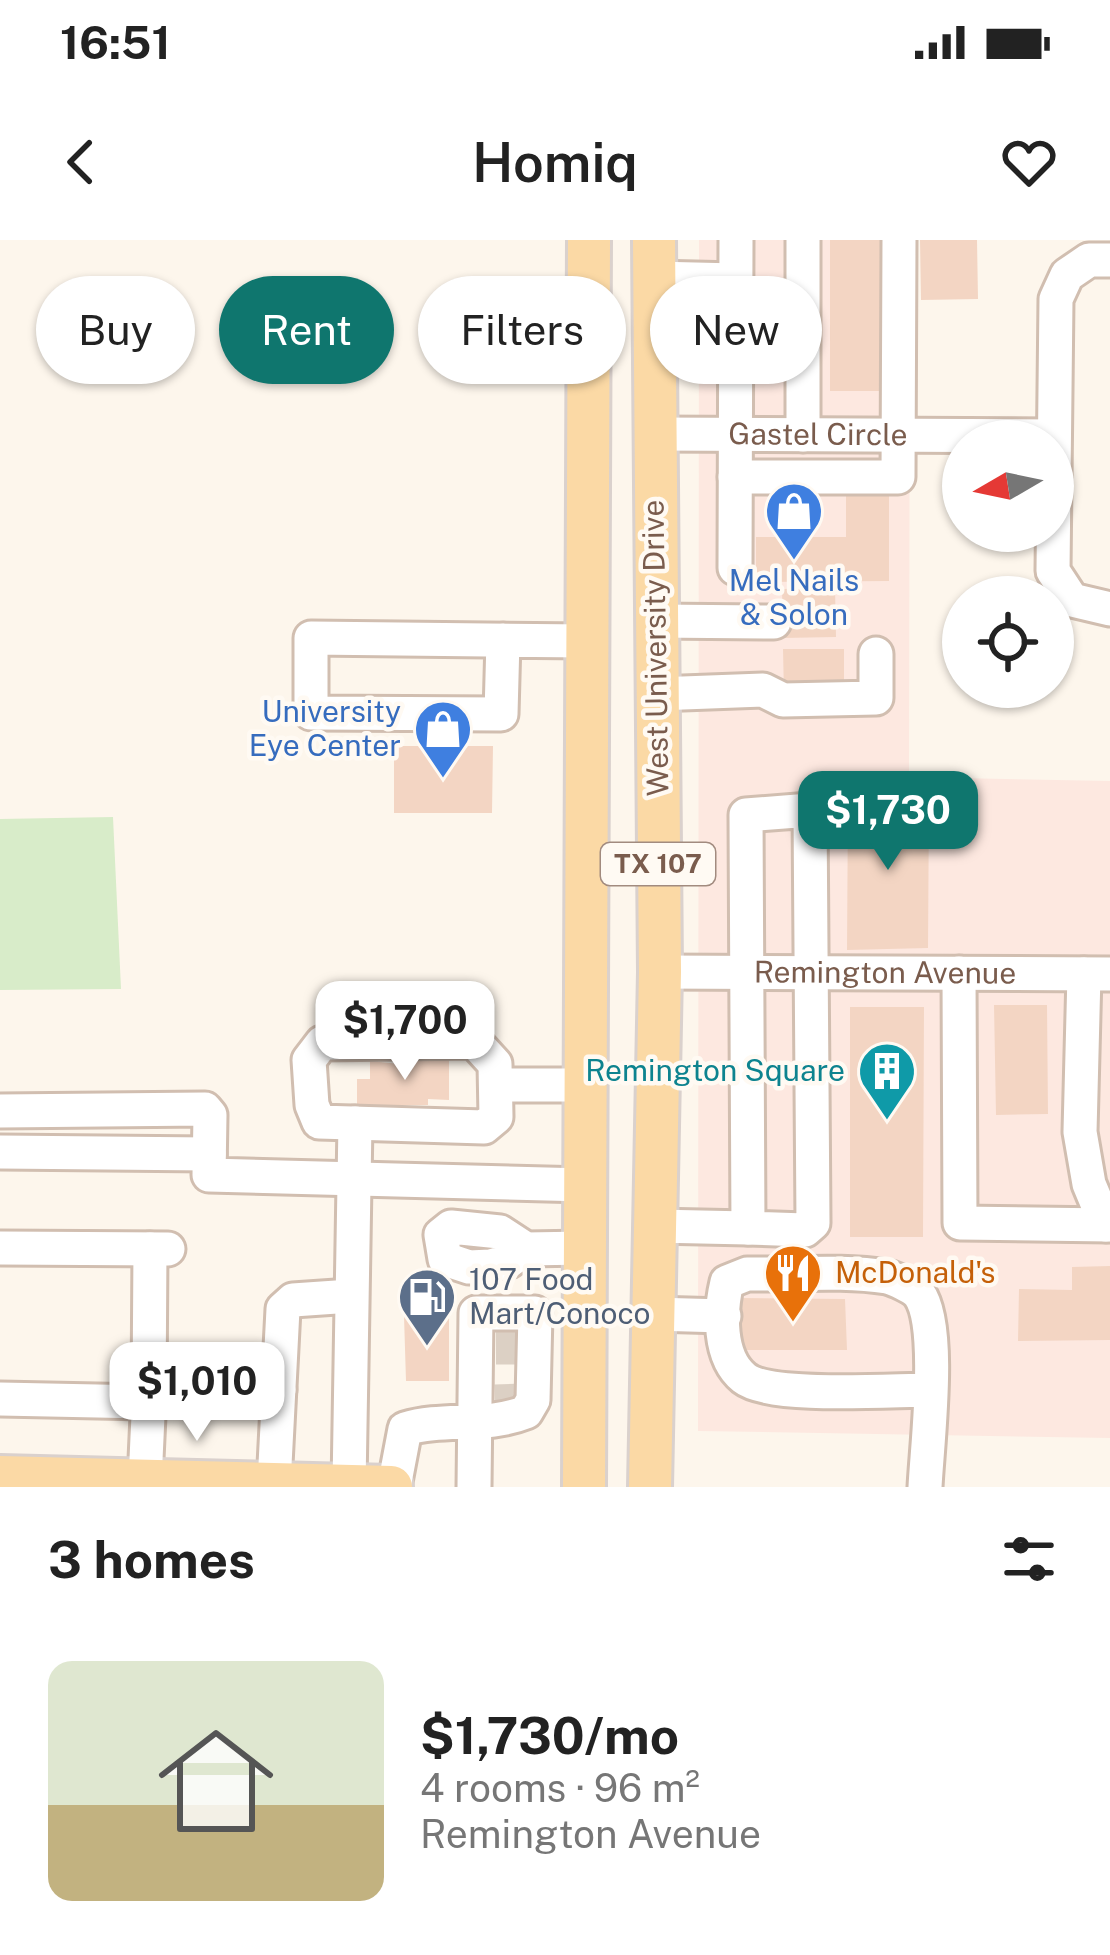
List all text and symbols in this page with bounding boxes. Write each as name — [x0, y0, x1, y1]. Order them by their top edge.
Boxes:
text: 16:51 — [60, 16, 171, 69]
icon: back — [48, 129, 114, 195]
icon: heart — [996, 129, 1062, 195]
text: Homiq — [472, 131, 638, 194]
chip: Buy — [36, 276, 195, 384]
chip: Rent — [219, 276, 394, 384]
chip: Filters — [418, 276, 626, 384]
chip: New — [650, 276, 822, 384]
street label: Gastel Circle — [728, 415, 908, 452]
north arrow — [942, 420, 1074, 552]
map controls — [942, 420, 1074, 708]
shop icon: Mel Nails & Solon — [763, 480, 825, 562]
street label: West University Drive — [634, 499, 676, 797]
place label: Mel Nails & Solon — [729, 562, 859, 632]
button: locate — [942, 576, 1074, 708]
place label: University Eye Center — [249, 693, 401, 763]
shop icon: University Eye Center — [412, 698, 474, 780]
pin: $1,730 — [790, 771, 986, 873]
text: $1,730 — [825, 787, 951, 833]
road number: TX 107 — [601, 843, 715, 885]
street label: Remington Avenue — [754, 953, 1016, 991]
pin: $1,700 — [307, 981, 503, 1083]
text: $1,700 — [342, 997, 468, 1043]
building icon: Remington Square — [856, 1040, 918, 1122]
place label: Remington Square — [585, 1052, 845, 1088]
restaurant icon: McDonald's — [762, 1242, 824, 1324]
place label: McDonald's — [835, 1254, 995, 1290]
place label: 107 Food Mart/Conoco — [469, 1261, 651, 1331]
fuel station icon: 107 Food Mart/Conoco — [396, 1266, 458, 1348]
pin: $1,010 — [99, 1342, 295, 1444]
text: $1,010 — [137, 1358, 258, 1404]
icon: filters — [996, 1526, 1062, 1592]
text: 3 homes — [48, 1530, 255, 1589]
text: $1,730/mo — [420, 1706, 679, 1765]
icon: home — [144, 1709, 288, 1853]
text: 4 rooms · 96 m² — [420, 1765, 700, 1811]
text: Remington Avenue — [420, 1811, 761, 1857]

